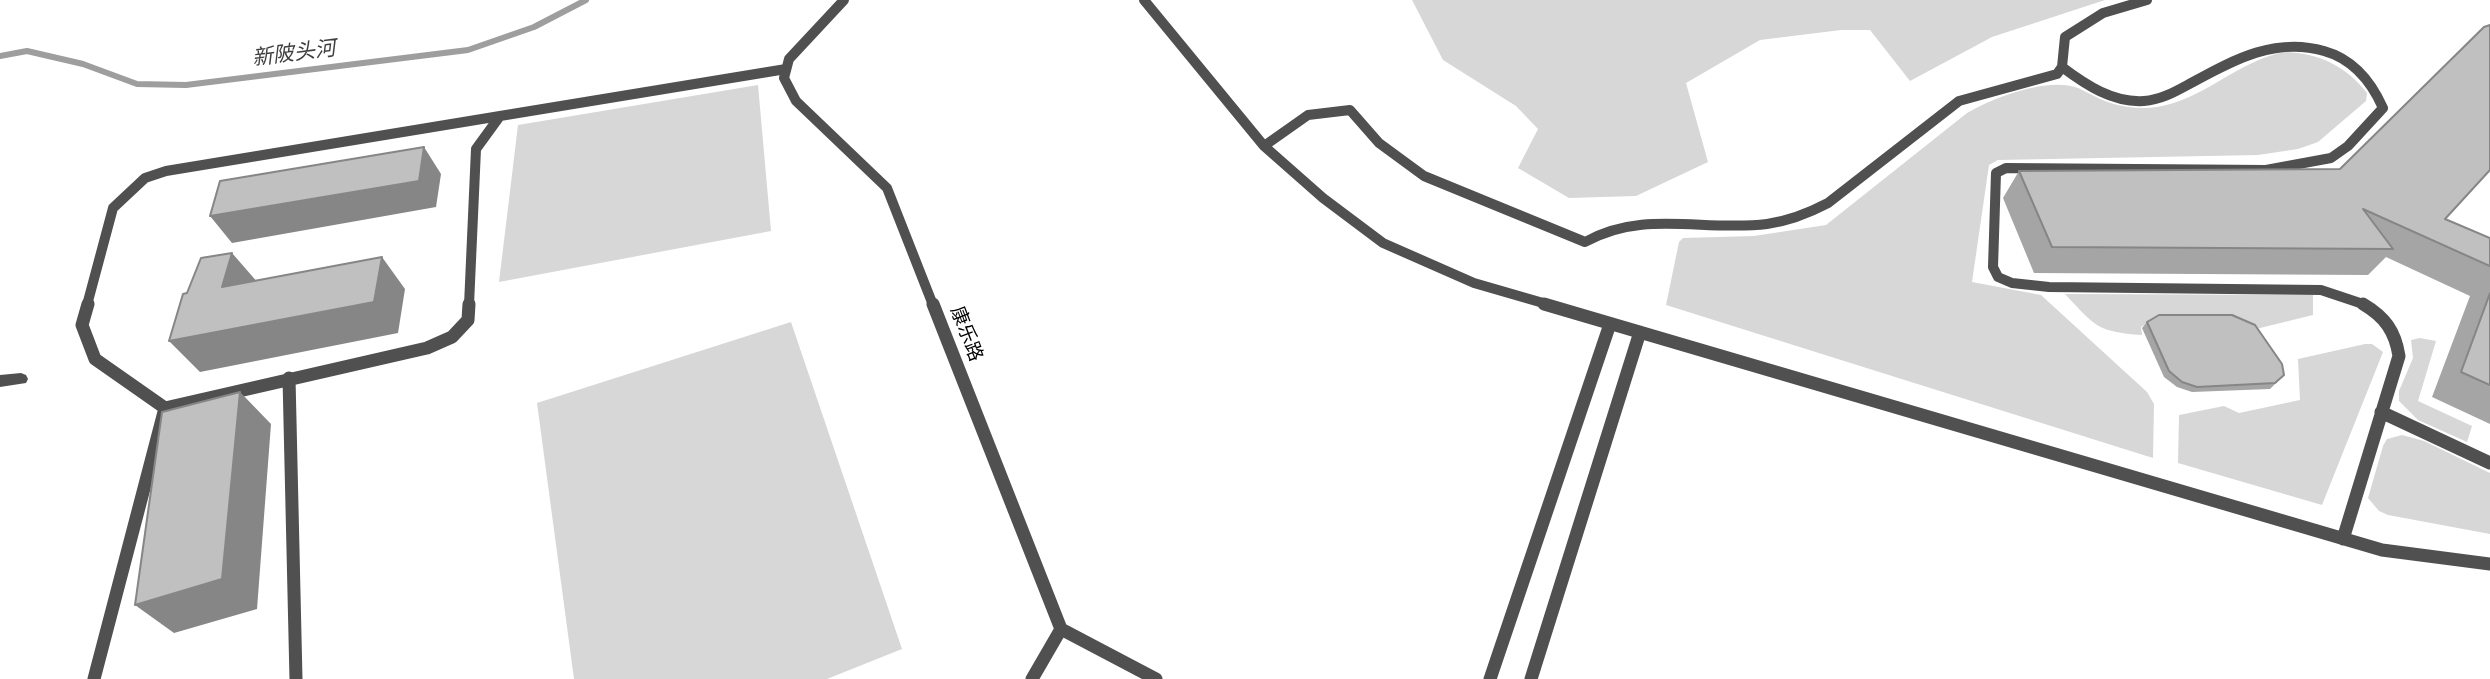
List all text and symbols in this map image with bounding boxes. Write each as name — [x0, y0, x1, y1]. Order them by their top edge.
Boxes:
water label: 新陂头河 — [251, 36, 337, 72]
street label: 康乐路 — [945, 303, 987, 365]

